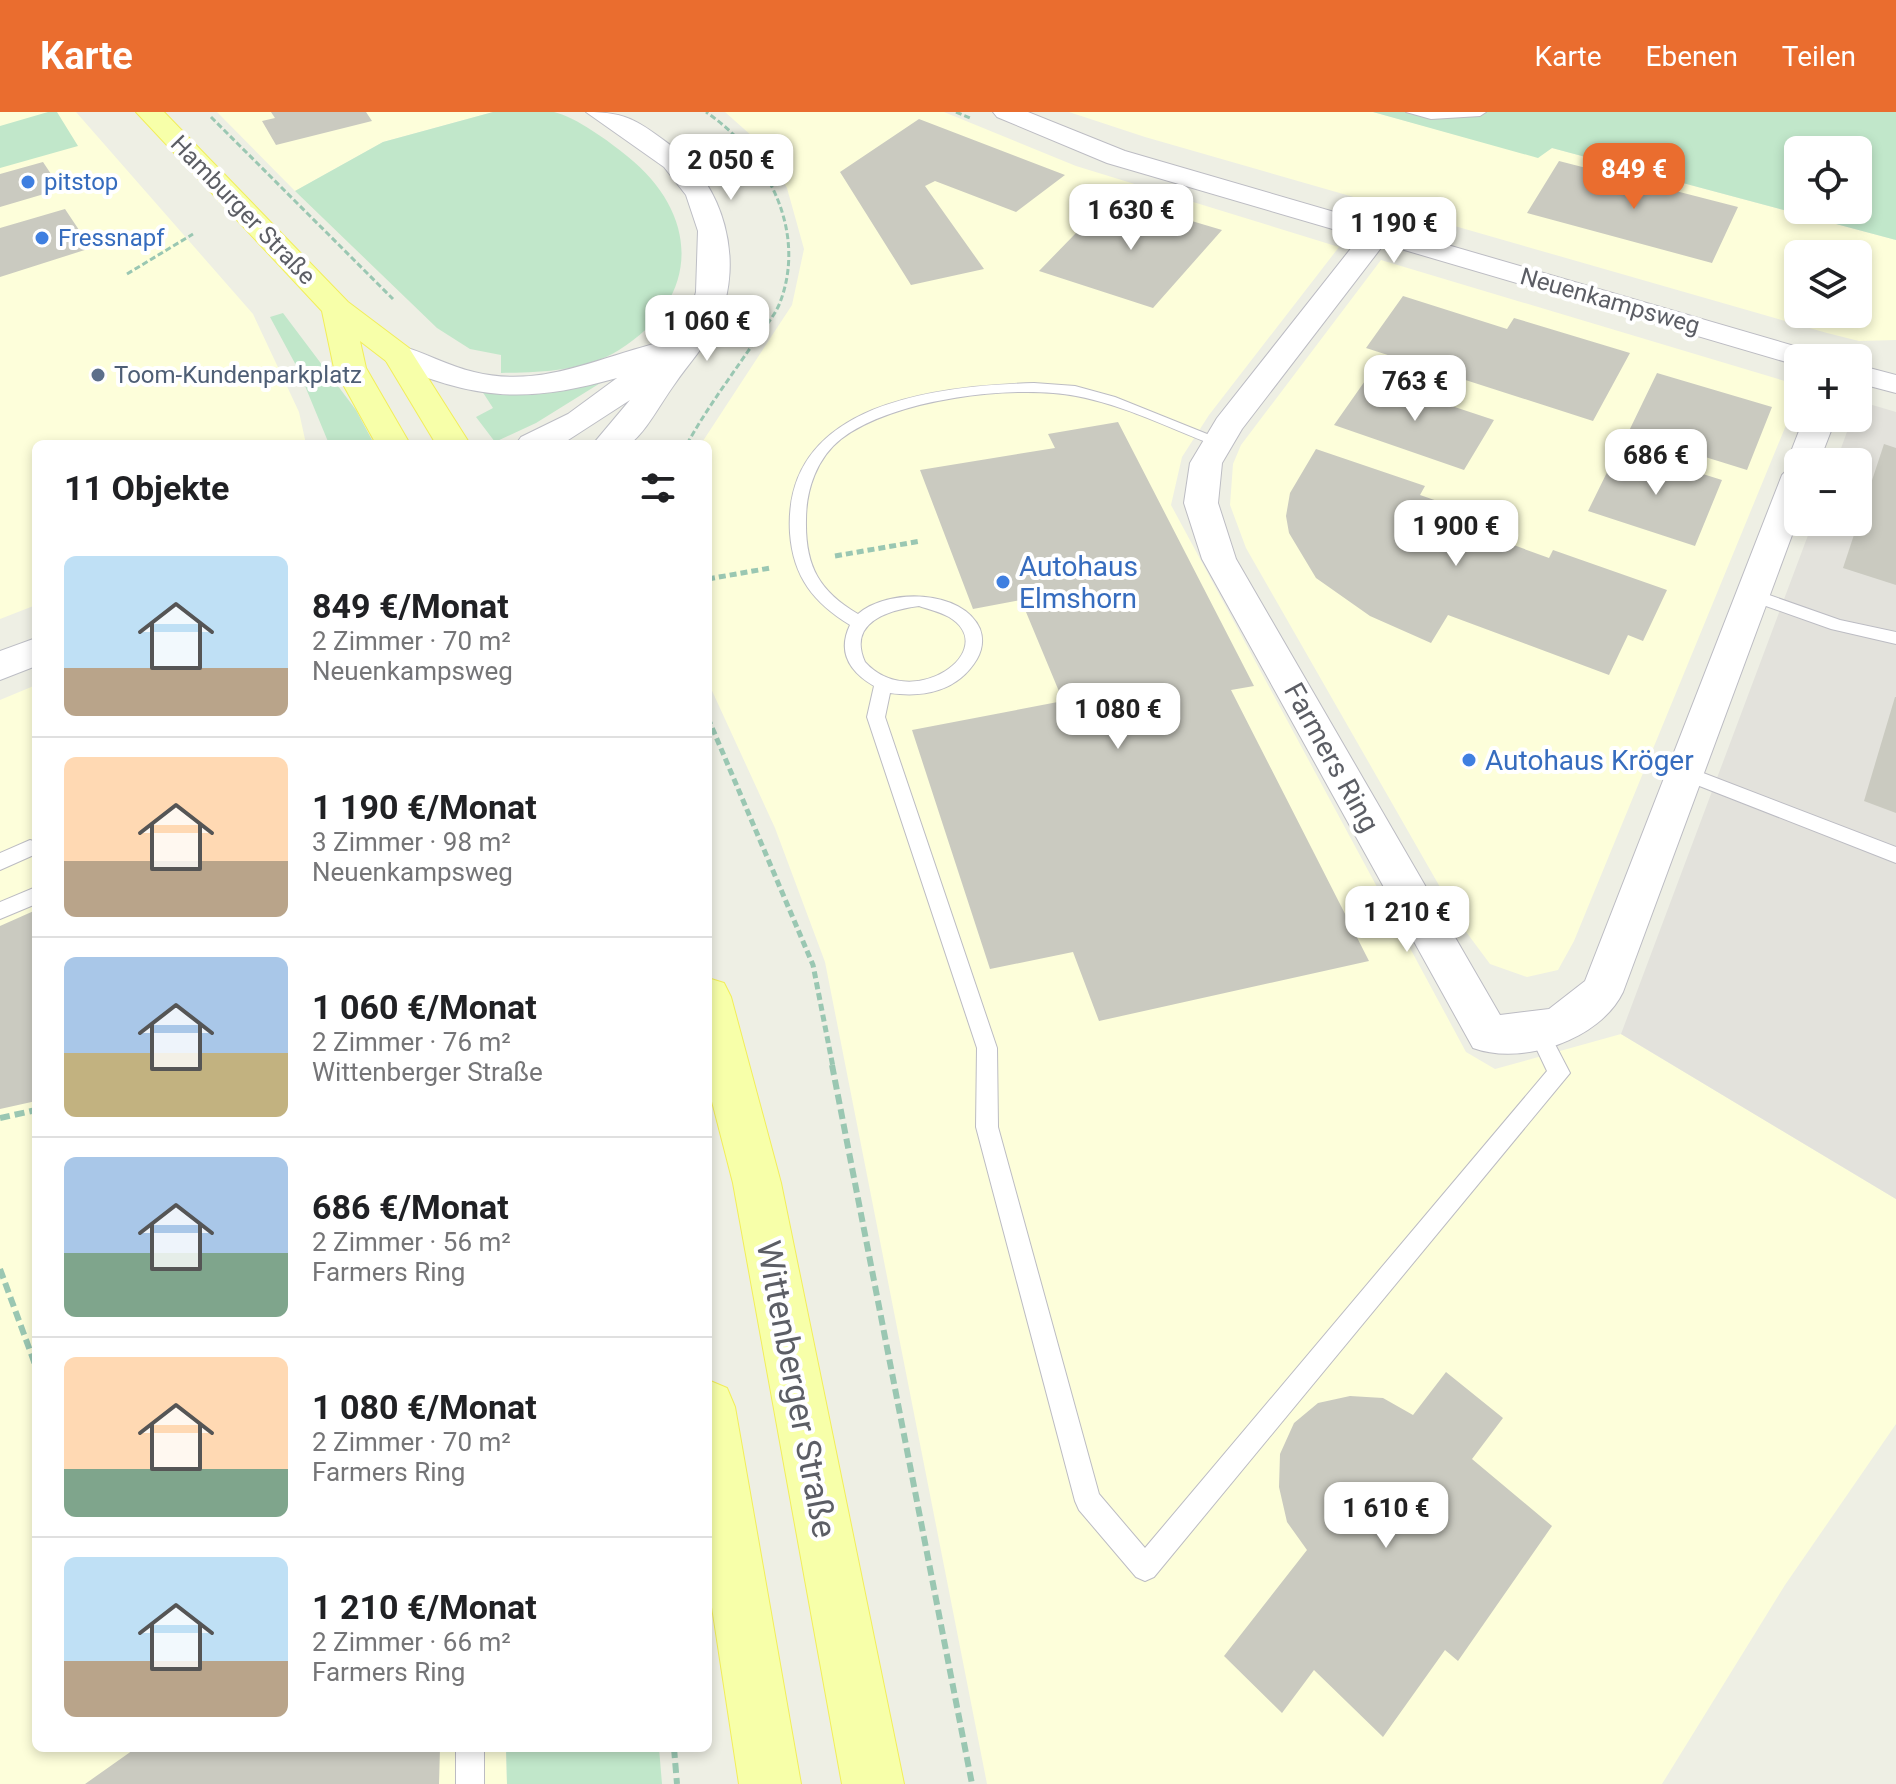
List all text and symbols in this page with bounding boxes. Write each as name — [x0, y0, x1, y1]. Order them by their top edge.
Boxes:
text: Karte — [40, 34, 133, 78]
text: Karte — [1535, 40, 1602, 73]
text: Ebenen — [1646, 40, 1738, 73]
text: Teilen — [1782, 40, 1856, 73]
street label: Hamburger Straße — [165, 130, 321, 290]
pin: 2 050 € — [657, 134, 805, 202]
map controls — [1784, 136, 1872, 536]
button: locate — [1784, 136, 1872, 224]
pin: 849 € — [1578, 143, 1690, 211]
text: 2 050 € — [687, 145, 775, 175]
text: 849 € — [1601, 154, 1667, 184]
place label: pitstop — [44, 168, 118, 196]
marker: pitstop — [19, 173, 37, 191]
pin: 1 630 € — [1057, 184, 1205, 252]
text: 1 630 € — [1087, 195, 1175, 225]
pin: 1 190 € — [1320, 197, 1468, 265]
text: 1 190 € — [1350, 208, 1438, 238]
place label: Fressnapf — [58, 224, 165, 252]
marker: Fressnapf — [33, 229, 51, 247]
button: layers — [1784, 240, 1872, 328]
street label: Neuenkampsweg — [1517, 262, 1703, 340]
pin: 1 060 € — [633, 295, 781, 363]
text: 1 060 € — [663, 306, 751, 336]
button: + — [1784, 344, 1872, 432]
pin: 763 € — [1359, 355, 1471, 423]
place label: Toom-Kundenparkplatz — [114, 361, 362, 389]
marker: Toom-Kundenparkplatz — [89, 366, 107, 384]
text: 763 € — [1382, 366, 1448, 396]
pin: 686 € — [1600, 429, 1712, 497]
text: 686 € — [1623, 440, 1689, 470]
button: − — [1784, 448, 1872, 536]
icon: filters — [636, 466, 680, 510]
text: 11 Objekte — [64, 468, 229, 508]
pin: 1 900 € — [1382, 500, 1530, 568]
text: 1 900 € — [1412, 511, 1500, 541]
place label: Autohaus Elmshorn — [1019, 550, 1138, 615]
marker: Autohaus Elmshorn — [994, 573, 1012, 591]
text: 849 €/Monat — [312, 586, 509, 626]
icon: home — [128, 588, 224, 684]
text: 2 Zimmer · 70 m² — [312, 626, 511, 656]
text: Neuenkampsweg — [312, 656, 513, 686]
street label: Farmers Ring — [1277, 677, 1386, 838]
pin: 1 080 € — [1044, 683, 1192, 751]
text: 1 080 € — [1074, 694, 1162, 724]
place label: Autohaus Kröger — [1485, 744, 1694, 777]
marker: Autohaus Kröger — [1460, 751, 1478, 769]
text: 1 190 €/Monat — [312, 787, 537, 827]
icon: home — [128, 789, 224, 885]
text: 3 Zimmer · 98 m² — [312, 827, 511, 857]
text: Neuenkampsweg — [312, 857, 513, 887]
pin: 1 210 € — [1333, 886, 1481, 954]
text: 1 210 € — [1363, 897, 1451, 927]
text: 1 060 €/Monat — [312, 987, 537, 1027]
icon: home — [128, 989, 224, 1085]
text: 2 Zimmer · 76 m² — [312, 1027, 511, 1057]
text: Wittenberger Straße — [312, 1057, 543, 1087]
text: 686 €/Monat — [312, 1187, 509, 1227]
icon: home — [128, 1189, 224, 1285]
text: 2 Zimmer · 56 m² — [312, 1227, 511, 1257]
street label: Wittenberger Straße — [749, 1237, 845, 1541]
text: Farmers Ring — [312, 1257, 465, 1287]
text: 1 080 €/Monat — [312, 1387, 537, 1427]
icon: home — [128, 1389, 224, 1485]
text: 2 Zimmer · 70 m² — [312, 1427, 511, 1457]
text: Farmers Ring — [312, 1457, 465, 1487]
pin: 1 610 € — [1312, 1482, 1460, 1550]
text: 1 610 € — [1342, 1493, 1430, 1523]
text: 1 210 €/Monat — [312, 1587, 537, 1627]
icon: home — [128, 1589, 224, 1685]
text: 2 Zimmer · 66 m² — [312, 1627, 511, 1657]
text: Farmers Ring — [312, 1657, 465, 1687]

